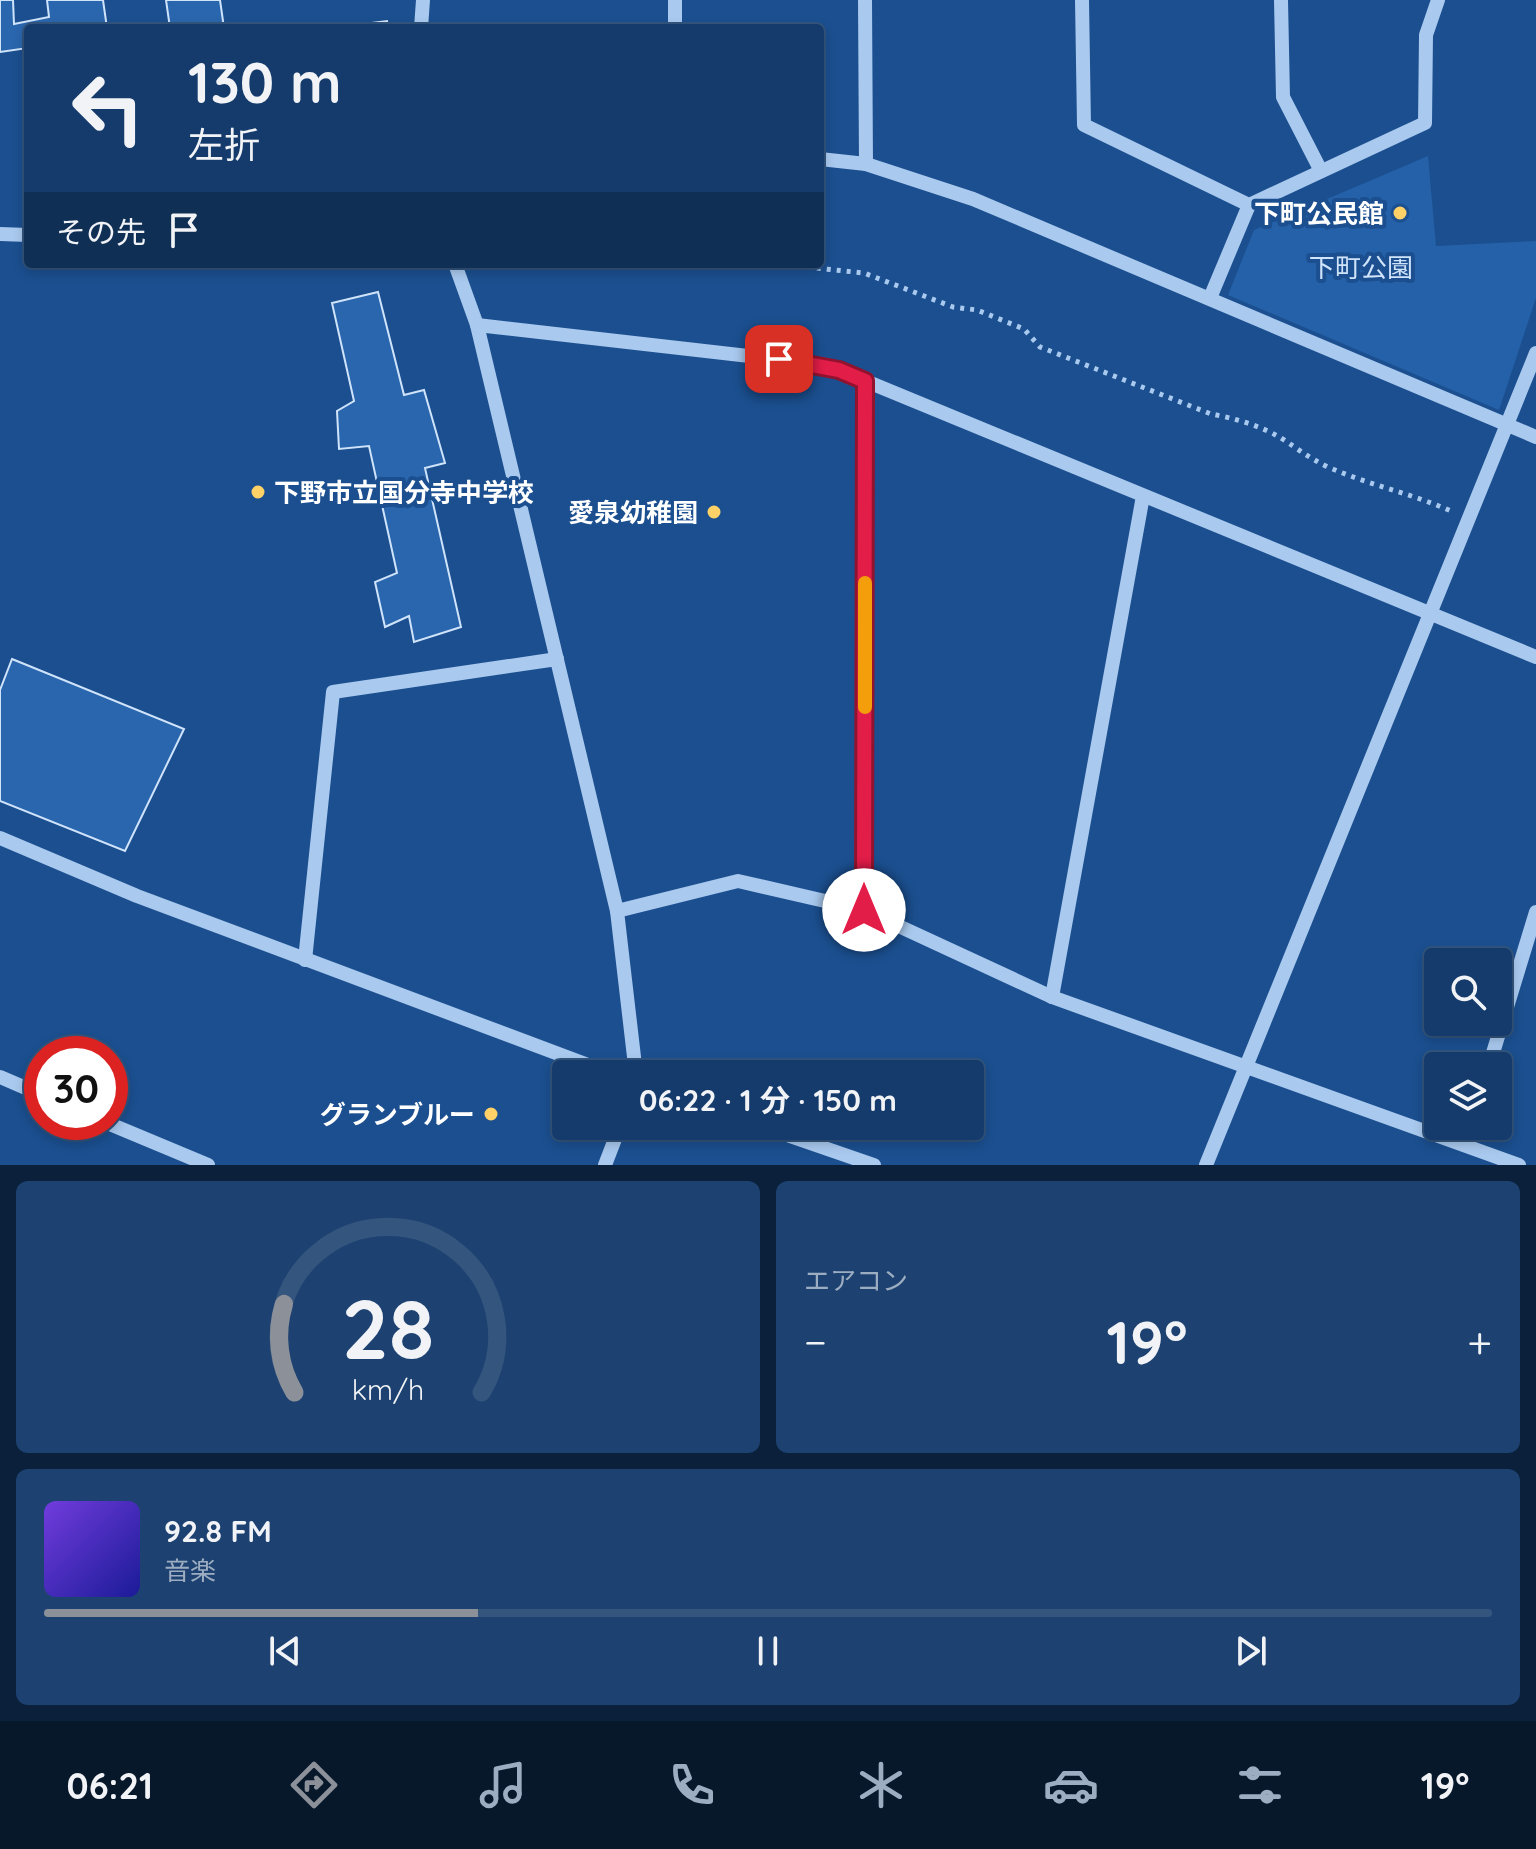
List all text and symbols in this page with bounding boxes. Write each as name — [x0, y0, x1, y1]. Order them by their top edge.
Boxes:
text: 130 m — [188, 47, 342, 117]
icon: left — [56, 56, 160, 160]
text: 左折 — [188, 122, 260, 167]
place label: 下町公民館 — [1254, 197, 1384, 230]
marker: 下町公民館 — [1391, 204, 1409, 222]
icon: arrive — [162, 208, 206, 252]
text: その先 — [56, 213, 146, 251]
park label: 下町公園 — [1309, 251, 1413, 284]
pin — [745, 325, 813, 393]
icon: arrive — [757, 337, 801, 381]
place label: 下野市立国分寺中学校 — [274, 476, 534, 509]
marker: 下野市立国分寺中学校 — [249, 483, 267, 501]
place label: 愛泉幼稚園 — [568, 496, 698, 529]
marker: 愛泉幼稚園 — [705, 503, 723, 521]
position arrow — [822, 868, 906, 952]
map controls — [1424, 948, 1512, 1140]
button: search — [1424, 948, 1512, 1036]
speed limit sign: 30 — [24, 1036, 128, 1140]
button: layers — [1424, 1052, 1512, 1140]
text: 06:22 · 1 分 · 150 m — [639, 1081, 897, 1119]
place label: グランブルー — [320, 1098, 475, 1131]
marker: グランブルー — [482, 1105, 500, 1123]
text: エアコン — [804, 1264, 908, 1297]
text: 28 — [342, 1276, 434, 1380]
text: 19° — [1107, 1304, 1188, 1379]
text: − — [804, 1314, 827, 1369]
text: + — [1467, 1314, 1492, 1369]
text: km/h — [352, 1371, 424, 1407]
text: 92.8 FM — [164, 1512, 272, 1550]
text: 音楽 — [164, 1554, 216, 1587]
icon: previous — [263, 1629, 307, 1673]
icon: pause — [746, 1629, 790, 1673]
icon: next — [1229, 1629, 1273, 1673]
icon: directions — [286, 1757, 342, 1813]
icon: music — [475, 1757, 531, 1813]
icon: phone — [664, 1757, 720, 1813]
icon: climate — [853, 1757, 909, 1813]
icon: car — [1043, 1757, 1099, 1813]
icon: filters — [1232, 1757, 1288, 1813]
text: 06:21 — [67, 1763, 153, 1808]
text: 19° — [1421, 1763, 1469, 1808]

